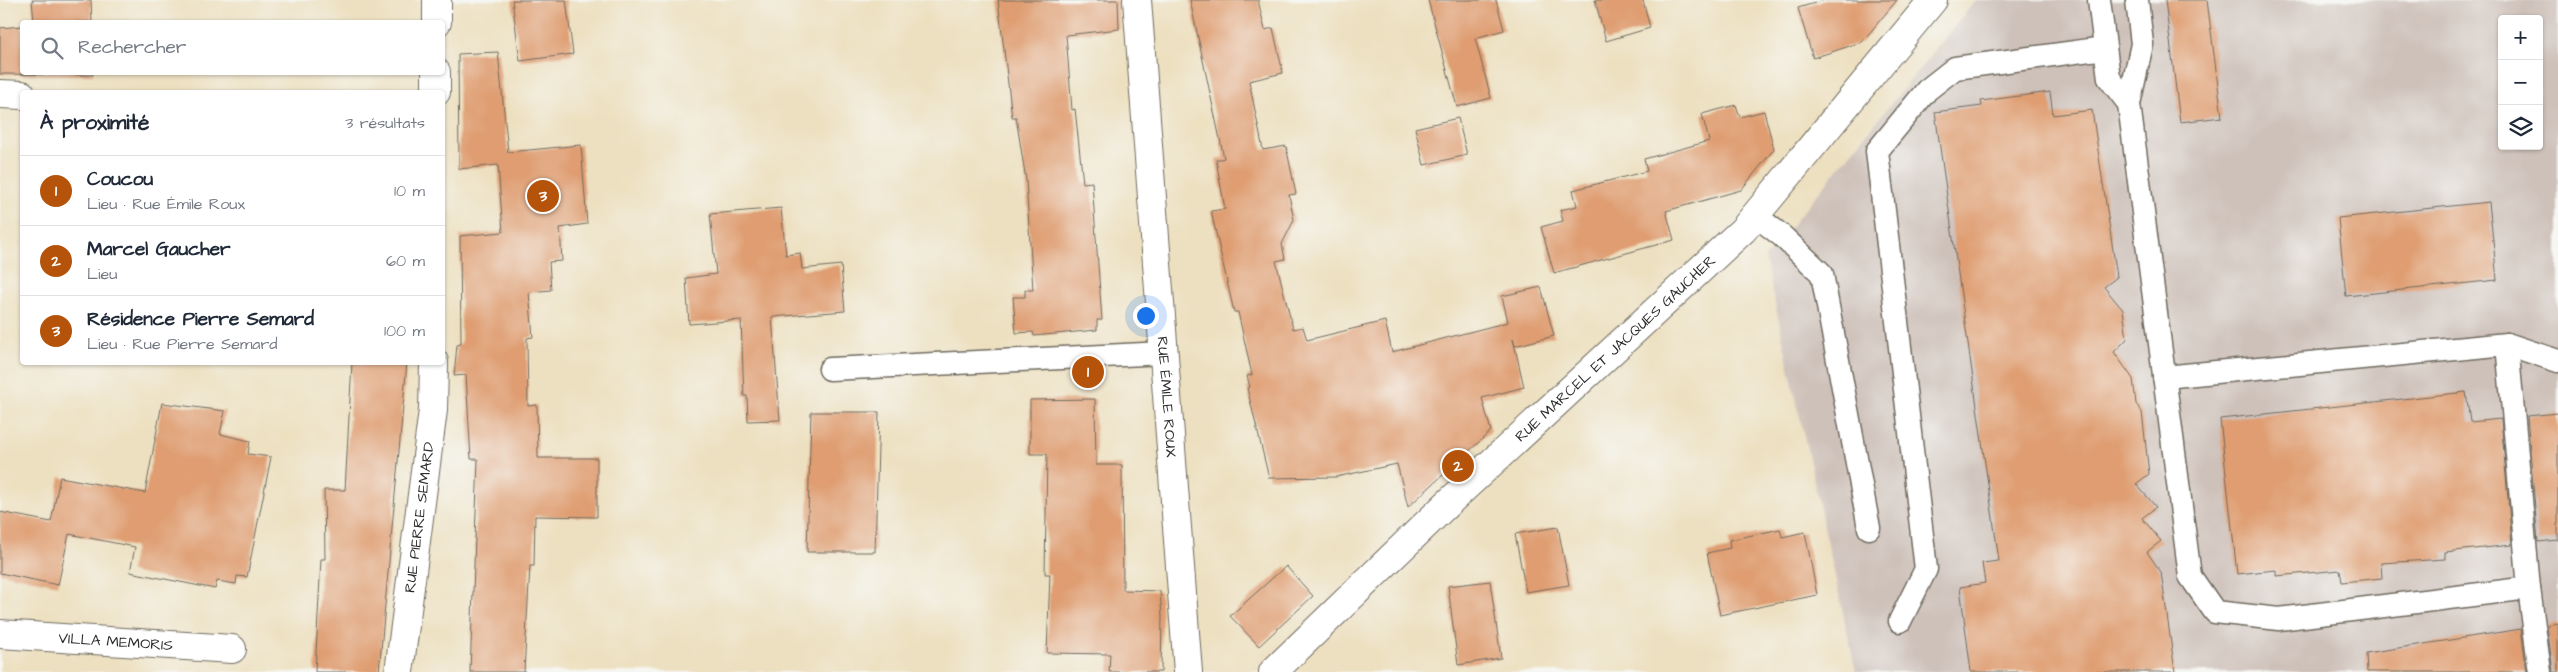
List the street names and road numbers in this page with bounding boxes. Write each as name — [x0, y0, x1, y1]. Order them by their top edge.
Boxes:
street label: RUE MARCEL ET JACQUES GAUCHER — [1510, 250, 1720, 447]
street label: RUE ÉMILE ROUX — [1152, 336, 1182, 458]
street label: RUE PIERRE SEMARD — [399, 440, 439, 594]
street label: VILLA MEMORIS — [58, 627, 174, 656]

